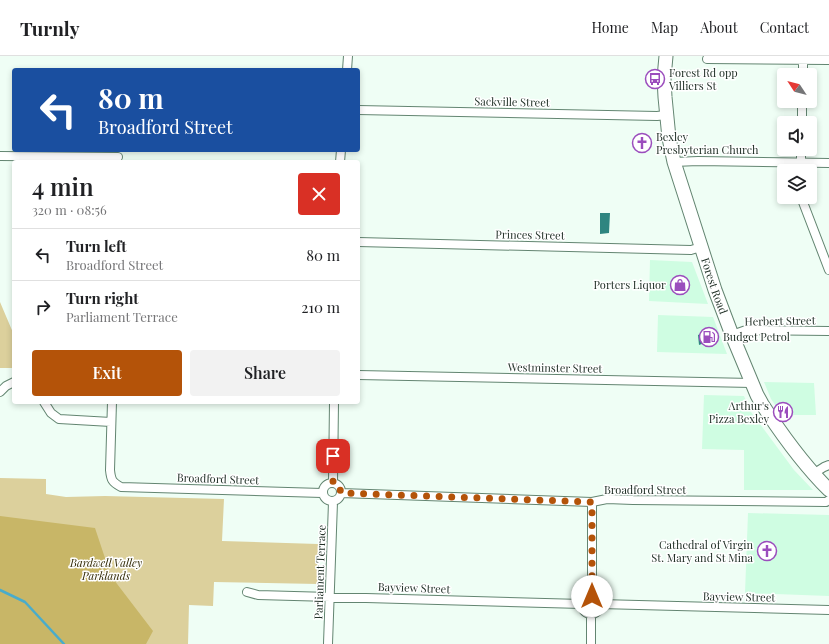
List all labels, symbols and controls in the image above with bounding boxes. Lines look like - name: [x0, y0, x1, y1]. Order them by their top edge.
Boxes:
- text: Turnly: [20, 15, 80, 41]
- text: Home: [591, 18, 629, 37]
- text: Map: [651, 18, 678, 37]
- text: About: [700, 18, 738, 37]
- text: Contact: [760, 18, 809, 37]
- place label: Forest Rd opp Villiers St: [668, 65, 738, 93]
- bus stop icon: Forest Rd opp Villiers St: [644, 68, 666, 90]
- north arrow: [777, 68, 817, 108]
- map controls: [777, 68, 817, 204]
- text: 80 m: [98, 79, 164, 116]
- icon: left: [32, 84, 84, 136]
- street label: Sackville Street: [474, 93, 550, 110]
- text: Broadford Street: [98, 115, 233, 139]
- button: sound: [777, 116, 817, 156]
- place label: Bexley Presbyterian Church: [656, 129, 759, 157]
- church icon: Bexley Presbyterian Church: [631, 132, 653, 154]
- button: layers: [777, 164, 817, 204]
- text: 4 min: [32, 170, 94, 202]
- button: close: [298, 173, 340, 215]
- text: 320 m · 08:56: [32, 201, 107, 218]
- street label: Princes Street: [495, 226, 565, 243]
- text: Turn left: [66, 236, 127, 256]
- icon: left: [32, 244, 54, 266]
- text: 80 m: [306, 245, 340, 265]
- text: Broadford Street: [66, 256, 163, 273]
- street label: Forest Road: [698, 256, 732, 317]
- shop icon: Porters Liquor: [669, 274, 691, 296]
- place label: Porters Liquor: [594, 277, 666, 292]
- text: Turn right: [66, 288, 139, 308]
- icon: right: [32, 296, 54, 318]
- text: 210 m: [301, 297, 340, 317]
- text: Parliament Terrace: [66, 308, 178, 325]
- street label: Herbert Street: [744, 312, 816, 329]
- fuel station icon: Budget Petrol: [698, 326, 720, 348]
- place label: Budget Petrol: [723, 329, 790, 344]
- button: Exit: [32, 350, 182, 396]
- button: Share: [190, 350, 340, 396]
- street label: Westminster Street: [507, 359, 602, 376]
- place label: Arthur's Pizza Bexley: [709, 398, 769, 426]
- restaurant icon: Arthur's Pizza Bexley: [772, 401, 794, 423]
- pin: [316, 439, 350, 473]
- icon: arrive: [322, 445, 344, 467]
- street label: Broadford Street: [177, 470, 259, 487]
- street label: Broadford Street: [604, 482, 686, 497]
- street label: Parliament Terrace: [310, 524, 329, 619]
- place label: Cathedral of Virgin St. Mary and St Mina: [651, 537, 754, 565]
- church icon: Cathedral of Virgin St. Mary and St Mina: [756, 540, 778, 562]
- park label: Bardwell Valley Parklands: [69, 555, 143, 583]
- position arrow: [571, 575, 613, 617]
- street label: Bayview Street: [378, 579, 451, 596]
- street label: Bayview Street: [703, 588, 775, 605]

